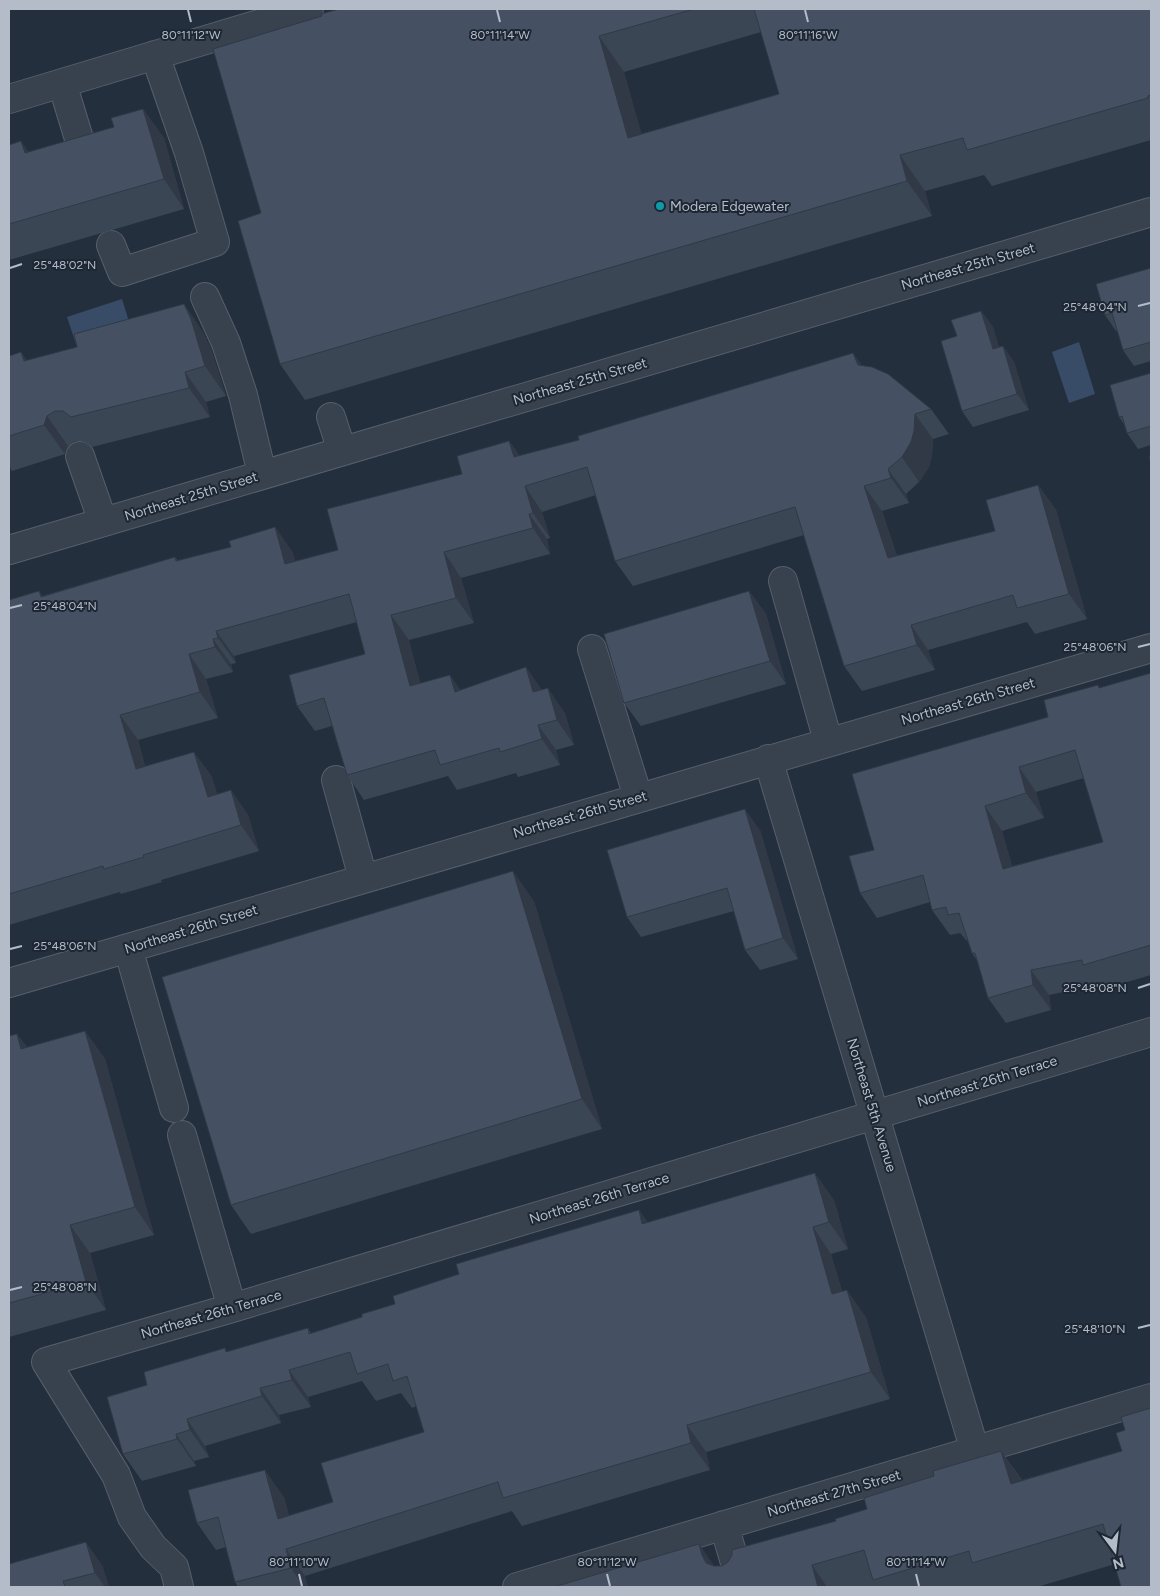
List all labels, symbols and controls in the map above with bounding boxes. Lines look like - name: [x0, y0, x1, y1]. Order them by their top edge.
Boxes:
- text: 80°11'12"W: [162, 28, 221, 42]
- text: 80°11'14"W: [470, 28, 530, 42]
- text: 80°11'16"W: [779, 28, 838, 42]
- place label: Modera Edgewater: [670, 198, 789, 215]
- marker: Modera Edgewater: [654, 200, 666, 212]
- street label: Northeast 25th Street: [899, 239, 1037, 294]
- text: 25°48'02"N: [34, 258, 96, 272]
- text: 25°48'04"N: [1063, 300, 1127, 314]
- street label: Northeast 25th Street: [511, 354, 649, 409]
- street label: Northeast 25th Street: [122, 468, 260, 525]
- text: 25°48'04"N: [33, 599, 97, 613]
- text: 25°48'06"N: [1064, 640, 1126, 654]
- street label: Northeast 26th Street: [899, 674, 1037, 729]
- street label: Northeast 26th Street: [511, 787, 649, 842]
- street label: Northeast 26th Street: [122, 901, 260, 958]
- text: 25°48'06"N: [34, 939, 96, 953]
- text: 25°48'08"N: [1063, 981, 1127, 995]
- street label: Northeast 5th Avenue: [843, 1036, 900, 1174]
- street label: Northeast 26th Terrace: [915, 1052, 1060, 1111]
- street label: Northeast 26th Terrace: [527, 1169, 672, 1228]
- text: 25°48'08"N: [33, 1280, 97, 1294]
- street label: Northeast 26th Terrace: [139, 1286, 284, 1343]
- text: 25°48'10"N: [1064, 1322, 1126, 1336]
- street label: Northeast 27th Street: [765, 1466, 903, 1521]
- north arrow: [1090, 1526, 1140, 1576]
- text: N: [1111, 1553, 1126, 1573]
- text: 80°11'10"W: [269, 1555, 329, 1569]
- text: 80°11'12"W: [578, 1555, 637, 1569]
- text: 80°11'14"W: [886, 1555, 946, 1569]

